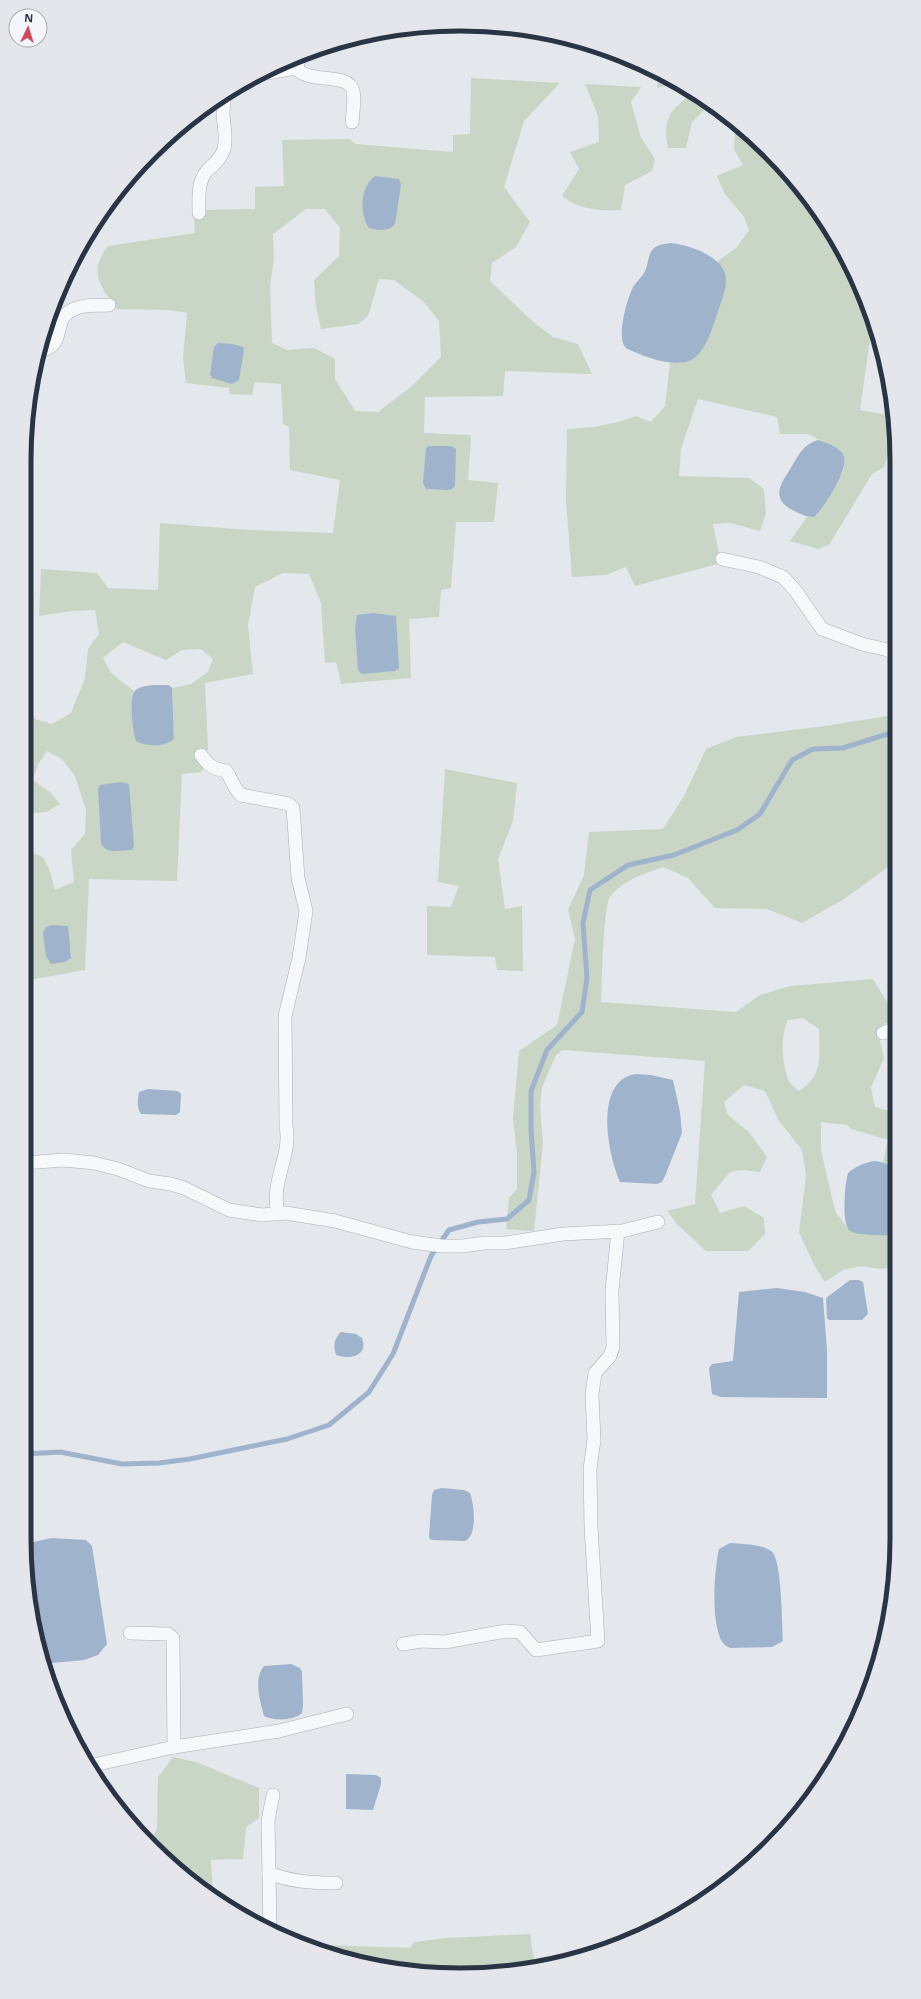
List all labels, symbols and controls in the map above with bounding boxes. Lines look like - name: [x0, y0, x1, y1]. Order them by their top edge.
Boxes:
- north arrow: [8, 8, 48, 48]
- text: N: [24, 10, 34, 25]

